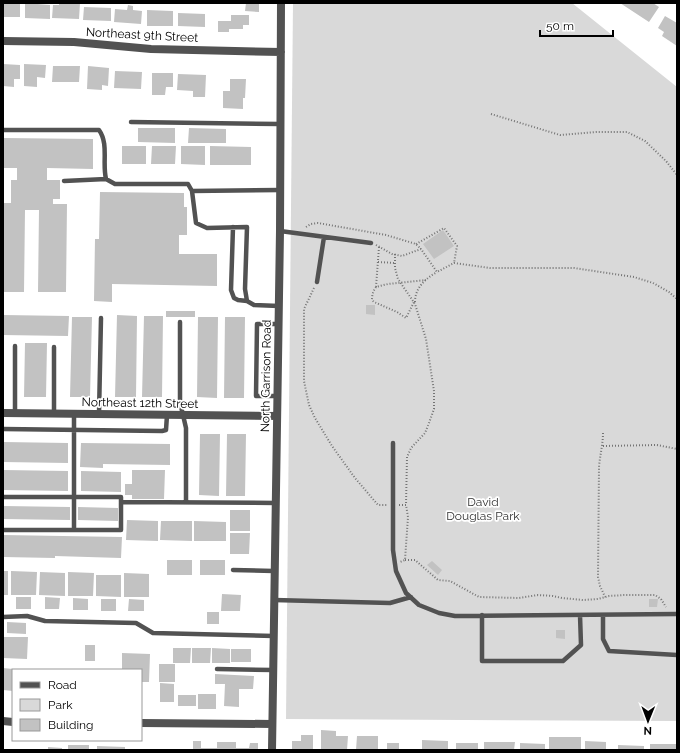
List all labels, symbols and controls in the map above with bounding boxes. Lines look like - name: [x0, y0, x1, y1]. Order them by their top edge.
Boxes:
- scale bar: [540, 12, 613, 38]
- text: 50 m: [546, 19, 574, 33]
- street label: Northeast 9th Street: [86, 25, 198, 45]
- street label: North Garrison Road: [258, 320, 274, 432]
- street label: Northeast 12th Street: [82, 395, 198, 411]
- park label: David Douglas Park: [446, 495, 520, 523]
- legend: [12, 669, 142, 741]
- text: Road: [48, 678, 77, 692]
- text: Park: [48, 698, 73, 712]
- north arrow: [628, 701, 668, 741]
- text: Building: [48, 718, 94, 732]
- text: N: [644, 724, 652, 737]

